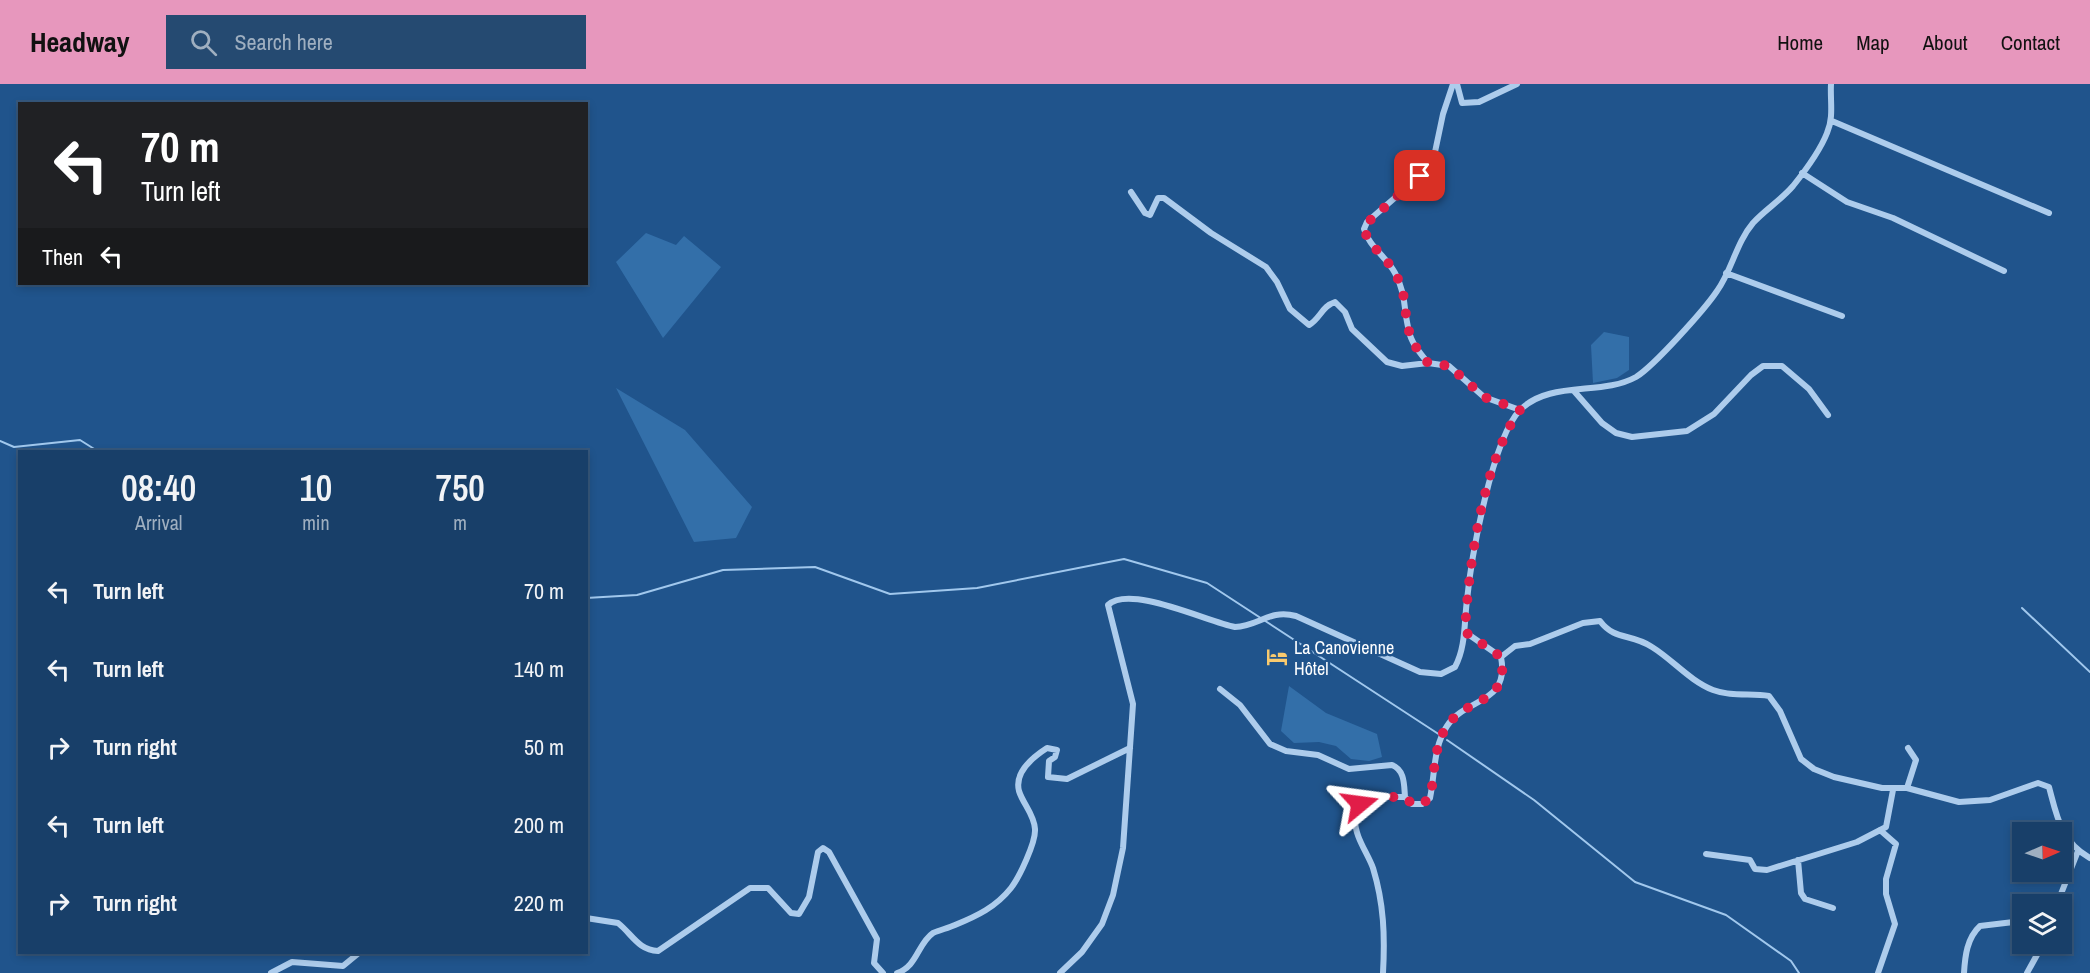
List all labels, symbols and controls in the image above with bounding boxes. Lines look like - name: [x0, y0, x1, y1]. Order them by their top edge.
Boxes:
- search box: [166, 15, 586, 69]
- text: Headway: [30, 23, 130, 61]
- icon: search: [187, 26, 220, 59]
- text: Search here: [235, 27, 333, 57]
- text: Home: [1777, 28, 1823, 57]
- text: Map: [1856, 28, 1890, 57]
- text: About: [1923, 28, 1968, 57]
- text: Contact: [2001, 28, 2060, 57]
- text: 70 m: [141, 119, 220, 175]
- icon: left: [42, 126, 120, 204]
- pin: [1394, 150, 1445, 201]
- icon: arrive: [1403, 159, 1436, 192]
- text: Turn left: [141, 173, 220, 209]
- icon: left: [95, 240, 128, 273]
- text: Then: [42, 242, 83, 272]
- text: 08:40: [121, 464, 196, 512]
- text: 10: [299, 464, 332, 512]
- text: 750: [436, 464, 485, 512]
- text: Arrival: [135, 509, 182, 536]
- text: min: [302, 509, 330, 536]
- text: m: [453, 509, 467, 536]
- icon: left: [42, 575, 75, 608]
- text: Turn left: [93, 576, 164, 606]
- text: 70 m: [524, 576, 564, 606]
- place label: La Canovienne Hôtel: [1294, 635, 1394, 681]
- hotel icon: La Canovienne Hôtel: [1265, 645, 1289, 669]
- icon: left: [42, 653, 75, 686]
- text: Turn left: [93, 654, 164, 684]
- text: 140 m: [514, 654, 564, 684]
- icon: right: [42, 731, 75, 764]
- text: Turn right: [93, 732, 177, 762]
- text: 50 m: [524, 732, 564, 762]
- position arrow: [1328, 772, 1392, 836]
- icon: left: [42, 809, 75, 842]
- text: Turn left: [93, 810, 164, 840]
- text: 200 m: [514, 810, 564, 840]
- north arrow: [2012, 822, 2072, 882]
- map controls: [2012, 822, 2072, 954]
- icon: right: [42, 887, 75, 920]
- text: Turn right: [93, 888, 177, 918]
- text: 220 m: [514, 888, 564, 918]
- button: layers: [2012, 894, 2072, 954]

